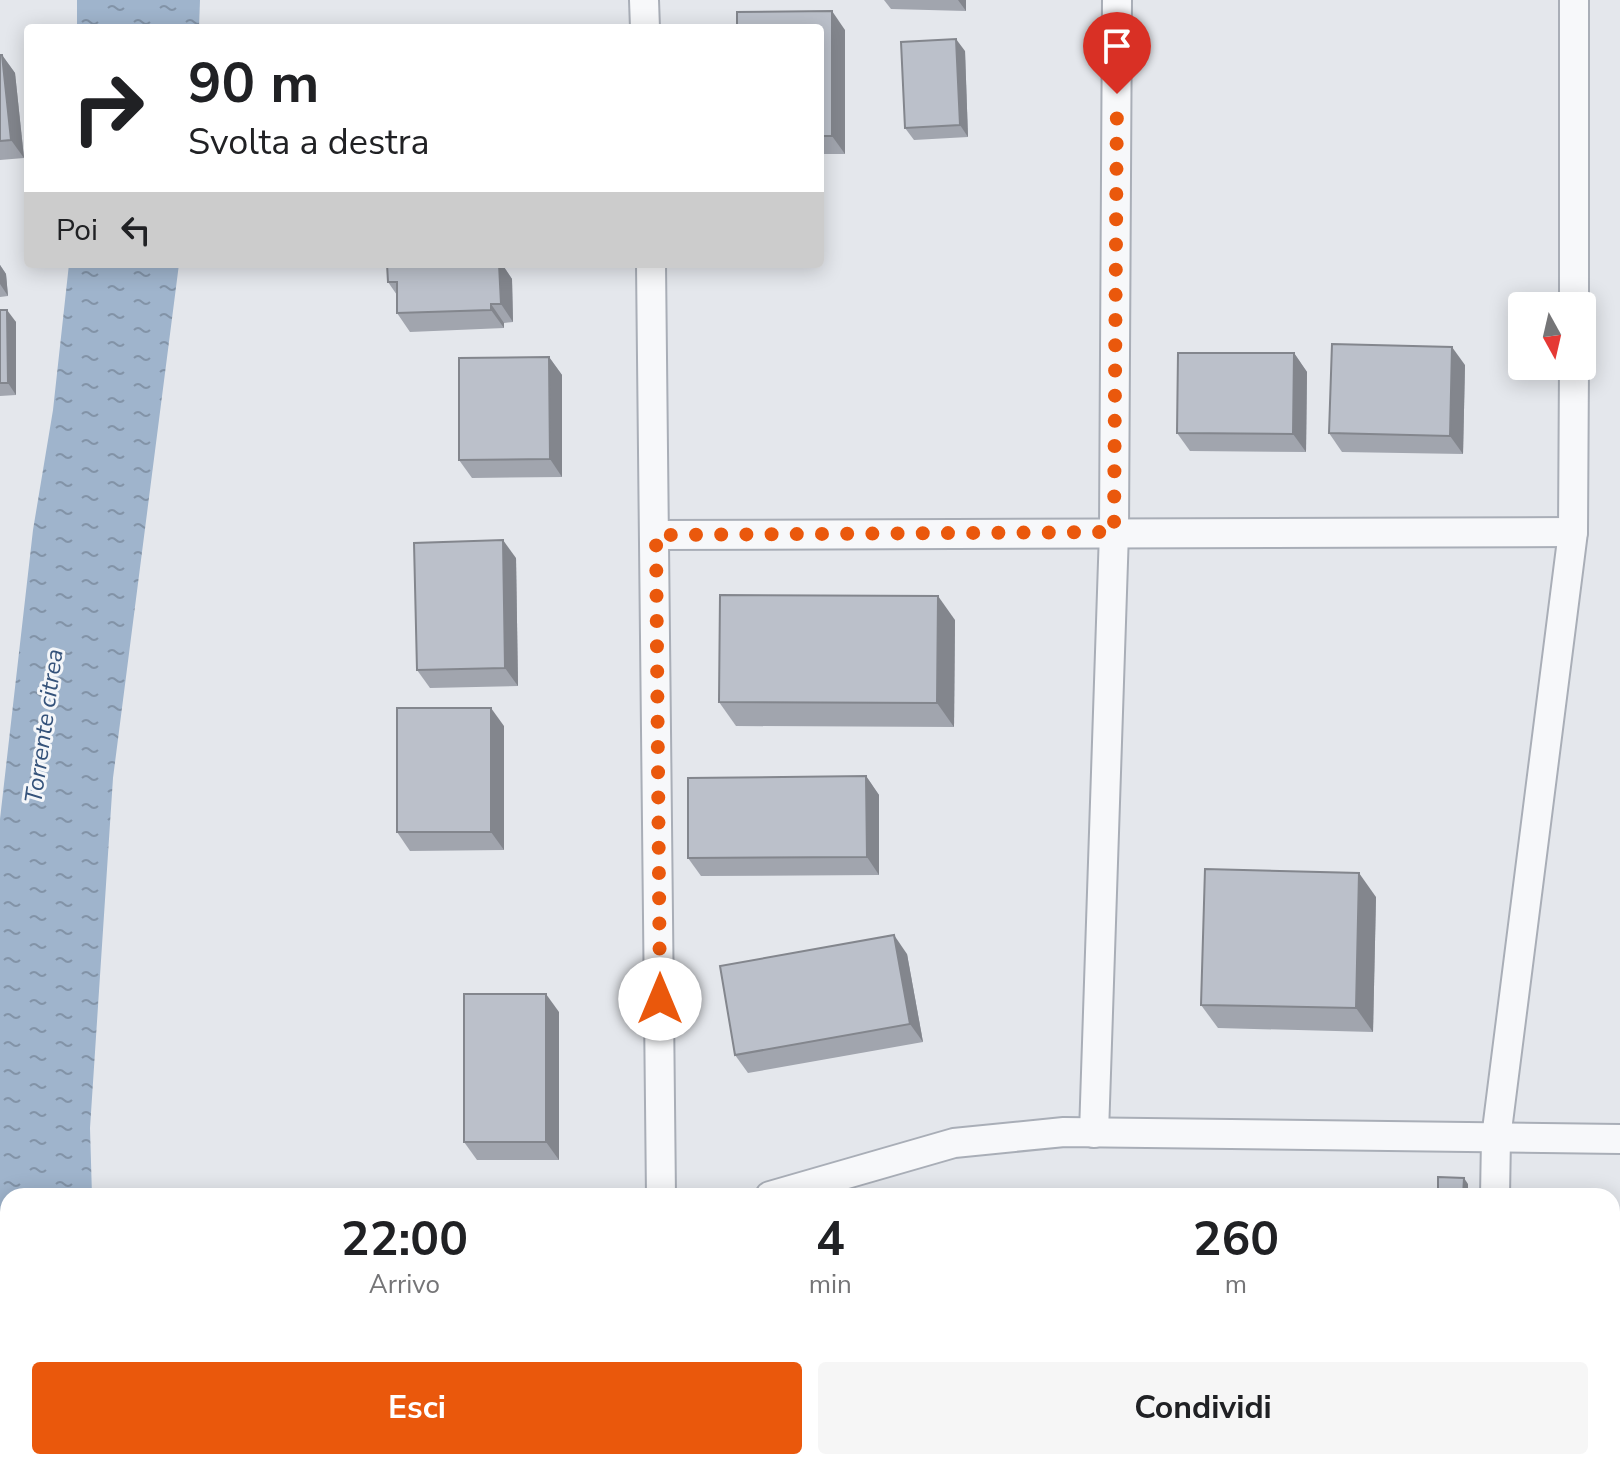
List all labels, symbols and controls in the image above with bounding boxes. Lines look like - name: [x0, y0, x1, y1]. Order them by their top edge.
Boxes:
- pin: [1083, 12, 1151, 94]
- icon: arrive: [1095, 24, 1139, 68]
- text: 90 m: [188, 45, 319, 122]
- icon: right: [56, 56, 160, 160]
- text: Svolta a destra: [188, 118, 429, 167]
- icon: left: [114, 208, 158, 252]
- text: Poi: [56, 210, 98, 251]
- north arrow: [1508, 292, 1596, 380]
- map controls: [1508, 292, 1596, 380]
- water label: Torrente citrea: [17, 647, 71, 805]
- position arrow: [618, 957, 702, 1041]
- text: 22:00: [341, 1206, 468, 1272]
- text: 4: [816, 1206, 845, 1272]
- text: 260: [1193, 1206, 1279, 1272]
- text: Arrivo: [369, 1267, 440, 1302]
- text: min: [809, 1267, 852, 1302]
- text: m: [1225, 1267, 1247, 1302]
- button: Esci: [32, 1362, 802, 1454]
- button: Condividi: [818, 1362, 1588, 1454]

